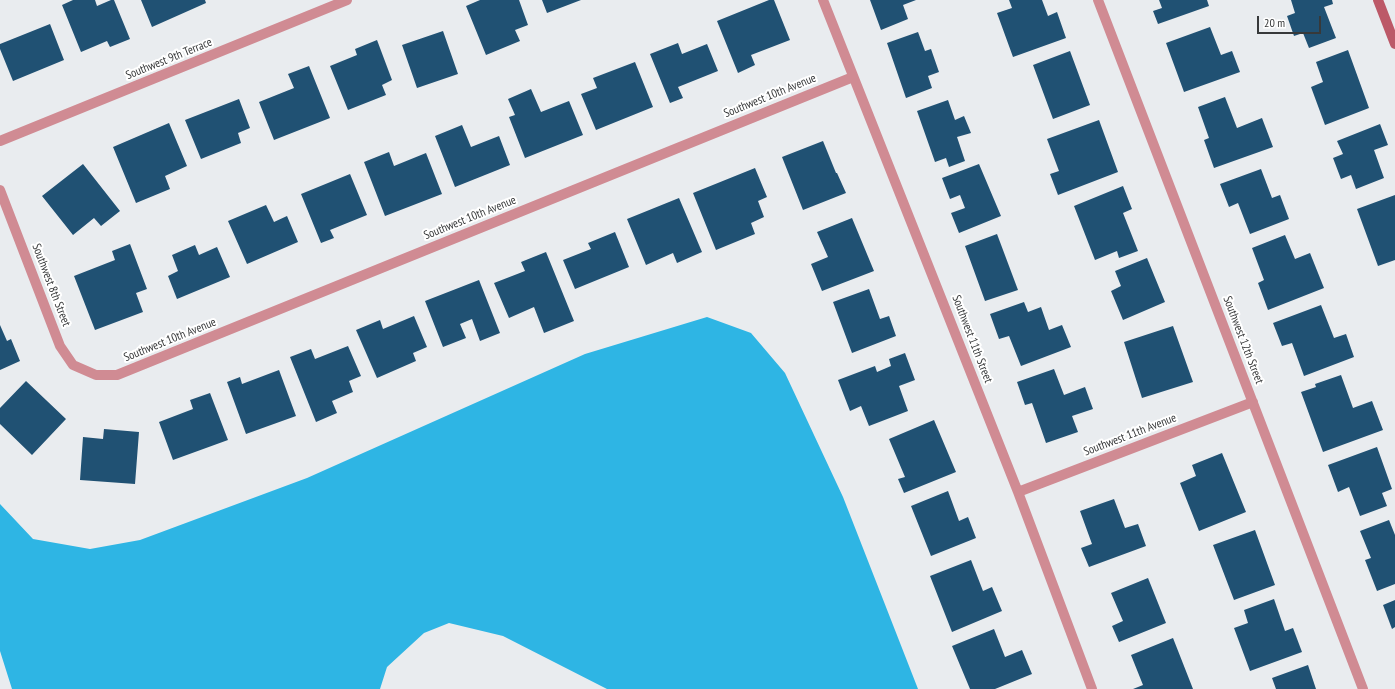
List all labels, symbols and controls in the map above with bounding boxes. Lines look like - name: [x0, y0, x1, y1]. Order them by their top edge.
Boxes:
- scale bar: [1259, 8, 1323, 34]
- text: 20 m: [1264, 15, 1285, 30]
- street label: Southwest 9th Terrace: [124, 35, 214, 83]
- street label: Southwest 10th Avenue: [722, 71, 818, 121]
- street label: Southwest 10th Avenue: [422, 193, 518, 243]
- street label: Southwest 8th Street: [29, 242, 73, 328]
- street label: Southwest 11th Street: [949, 293, 995, 385]
- street label: Southwest 12th Street: [1220, 294, 1266, 386]
- street label: Southwest 10th Avenue: [122, 315, 218, 365]
- street label: Southwest 11th Avenue: [1082, 411, 1178, 459]

